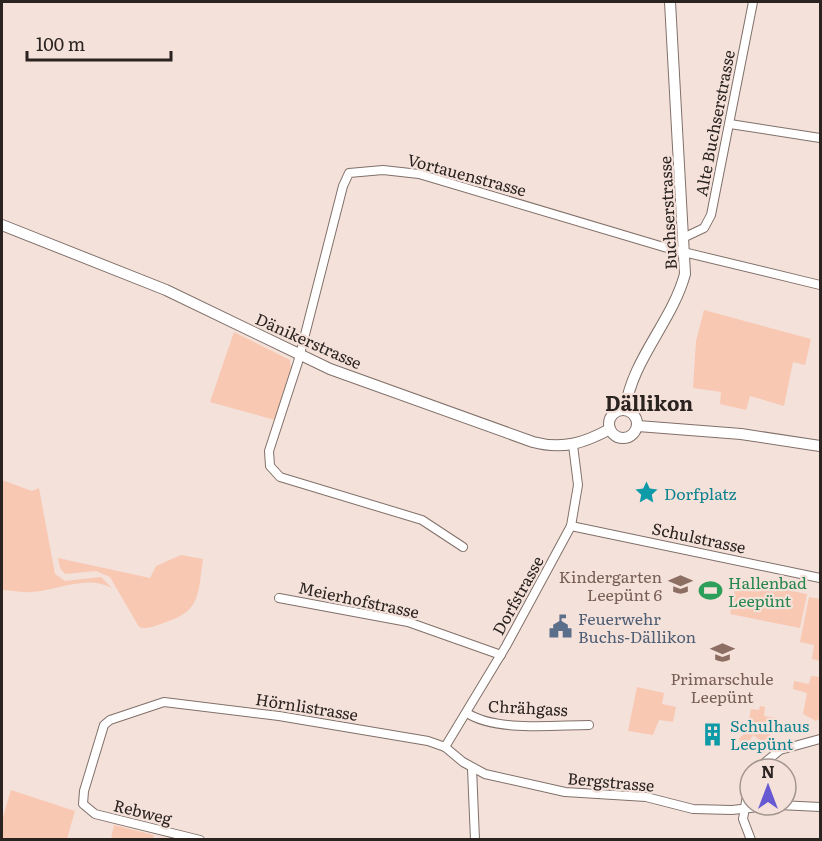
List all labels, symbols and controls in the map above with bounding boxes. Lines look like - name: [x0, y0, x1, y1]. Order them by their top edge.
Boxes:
- scale bar: [27, 24, 171, 62]
- text: 100 m: [36, 30, 85, 57]
- street label: Alte Buchserstrasse: [688, 48, 740, 198]
- street label: Vortauenstrasse: [405, 147, 529, 201]
- street label: Buchserstrasse: [652, 155, 682, 271]
- street label: Dänikerstrasse: [252, 306, 366, 374]
- district label: Dällikon: [605, 387, 693, 417]
- place icon: Dorfplatz: [633, 480, 659, 506]
- place label: Dorfplatz: [664, 481, 737, 505]
- street label: Schulstrasse: [650, 515, 748, 559]
- street label: Dorfstrasse: [485, 551, 549, 639]
- place label: Kindergarten Leepünt 6: [559, 564, 662, 606]
- place label: Hallenbad Leepünt: [728, 570, 807, 612]
- school or university icon: Kindergarten Leepünt 6: [667, 572, 693, 598]
- street label: Meierhofstrasse: [297, 575, 421, 623]
- sports icon: Hallenbad Leepünt: [697, 578, 723, 604]
- place label: Feuerwehr Buchs-Dällikon: [578, 606, 697, 648]
- public building icon: Feuerwehr Buchs-Dällikon: [547, 614, 573, 640]
- school or university icon: Primarschule Leepünt: [709, 640, 735, 666]
- place label: Primarschule Leepünt: [670, 666, 774, 708]
- street label: Hörnlistrasse: [254, 686, 360, 726]
- street label: Chrähgass: [487, 693, 569, 721]
- place label: Schulhaus Leepünt: [730, 713, 809, 755]
- building icon: Schulhaus Leepünt: [699, 721, 725, 747]
- north arrow: [738, 757, 798, 817]
- text: N: [761, 759, 775, 783]
- street label: Bergstrasse: [567, 765, 655, 797]
- street label: Rebweg: [111, 792, 175, 830]

